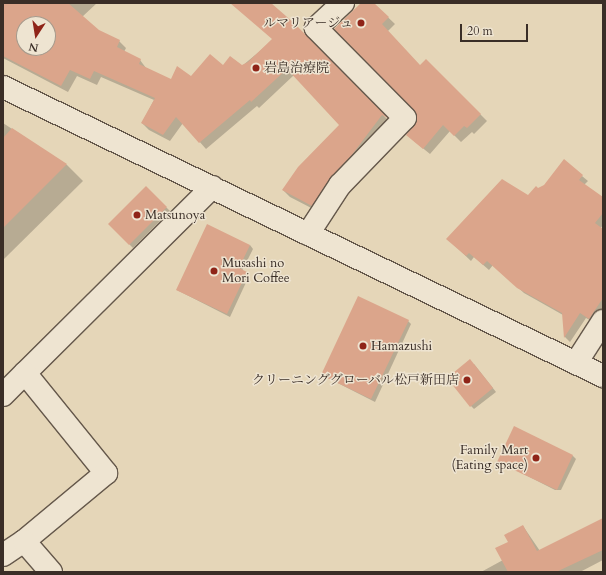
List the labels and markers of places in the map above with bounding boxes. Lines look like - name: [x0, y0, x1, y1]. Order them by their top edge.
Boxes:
- place label: ルマリアージュ: [262, 15, 353, 31]
- marker: ルマリアージュ: [356, 18, 366, 28]
- place label: 岩島治療院: [264, 60, 329, 76]
- marker: 岩島治療院: [251, 63, 261, 73]
- place label: Matsunoya: [145, 207, 205, 223]
- marker: Matsunoya: [132, 210, 142, 220]
- place label: Musashi no Mori Coffee: [222, 256, 290, 287]
- marker: Musashi no Mori Coffee: [209, 266, 219, 276]
- place label: Hamazushi: [371, 338, 432, 354]
- marker: Hamazushi: [358, 341, 368, 351]
- place label: クリーニンググローバル松戸新田店: [251, 372, 459, 388]
- marker: クリーニンググローバル松戸新田店: [462, 375, 472, 385]
- place label: Family Mart (Eating space): [451, 443, 528, 474]
- marker: Family Mart (Eating space): [531, 453, 541, 463]

